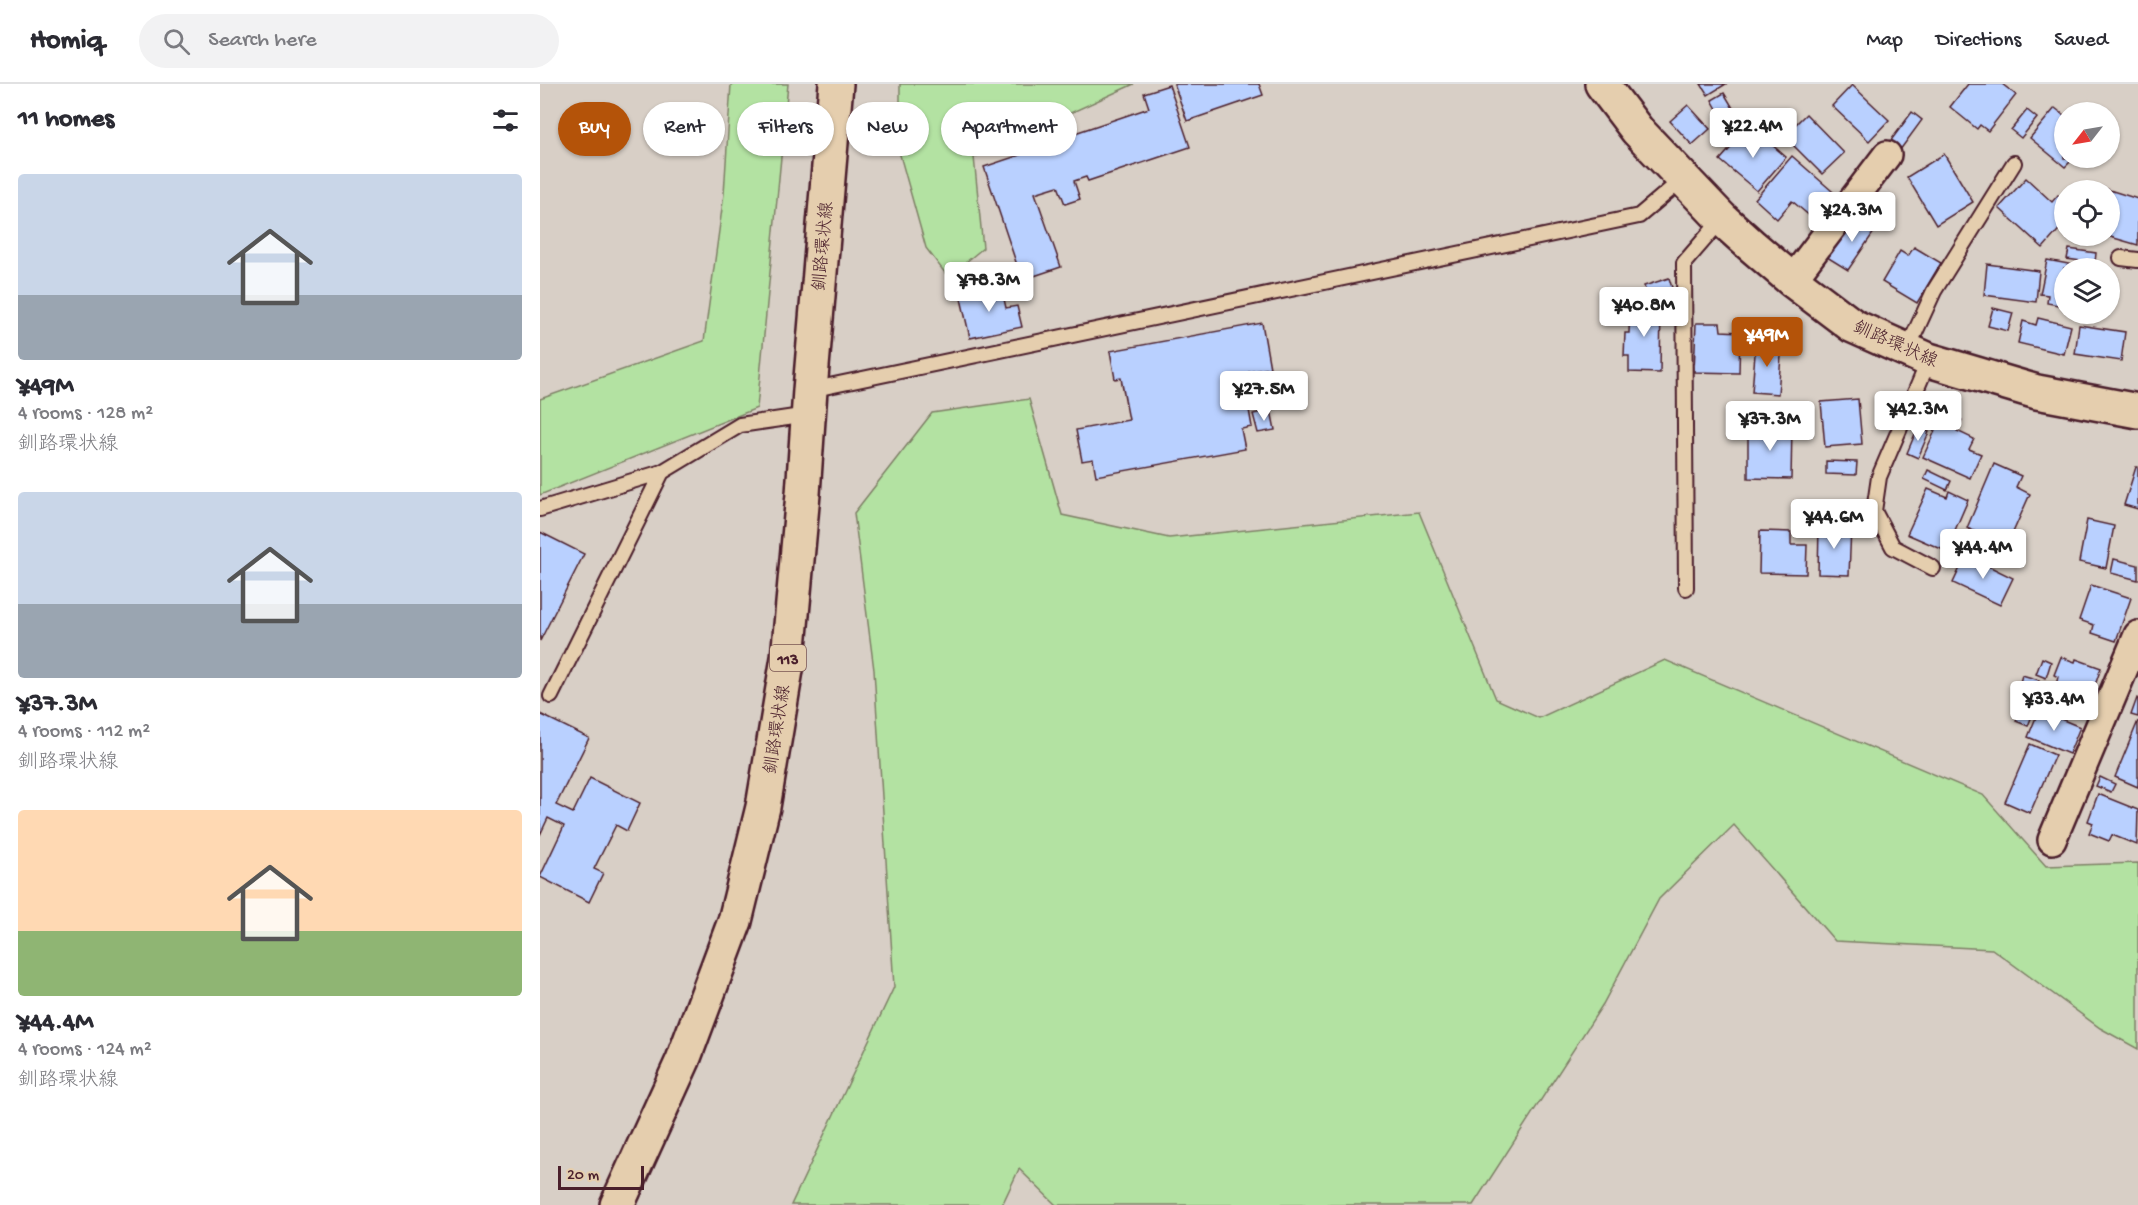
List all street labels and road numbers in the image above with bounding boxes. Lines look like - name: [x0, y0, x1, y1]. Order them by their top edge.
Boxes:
- street label: 釧路環状線: [809, 200, 839, 292]
- street label: 釧路環状線: [1850, 316, 1941, 373]
- road number: 113: [770, 645, 806, 671]
- street label: 釧路環状線: [760, 683, 796, 775]

